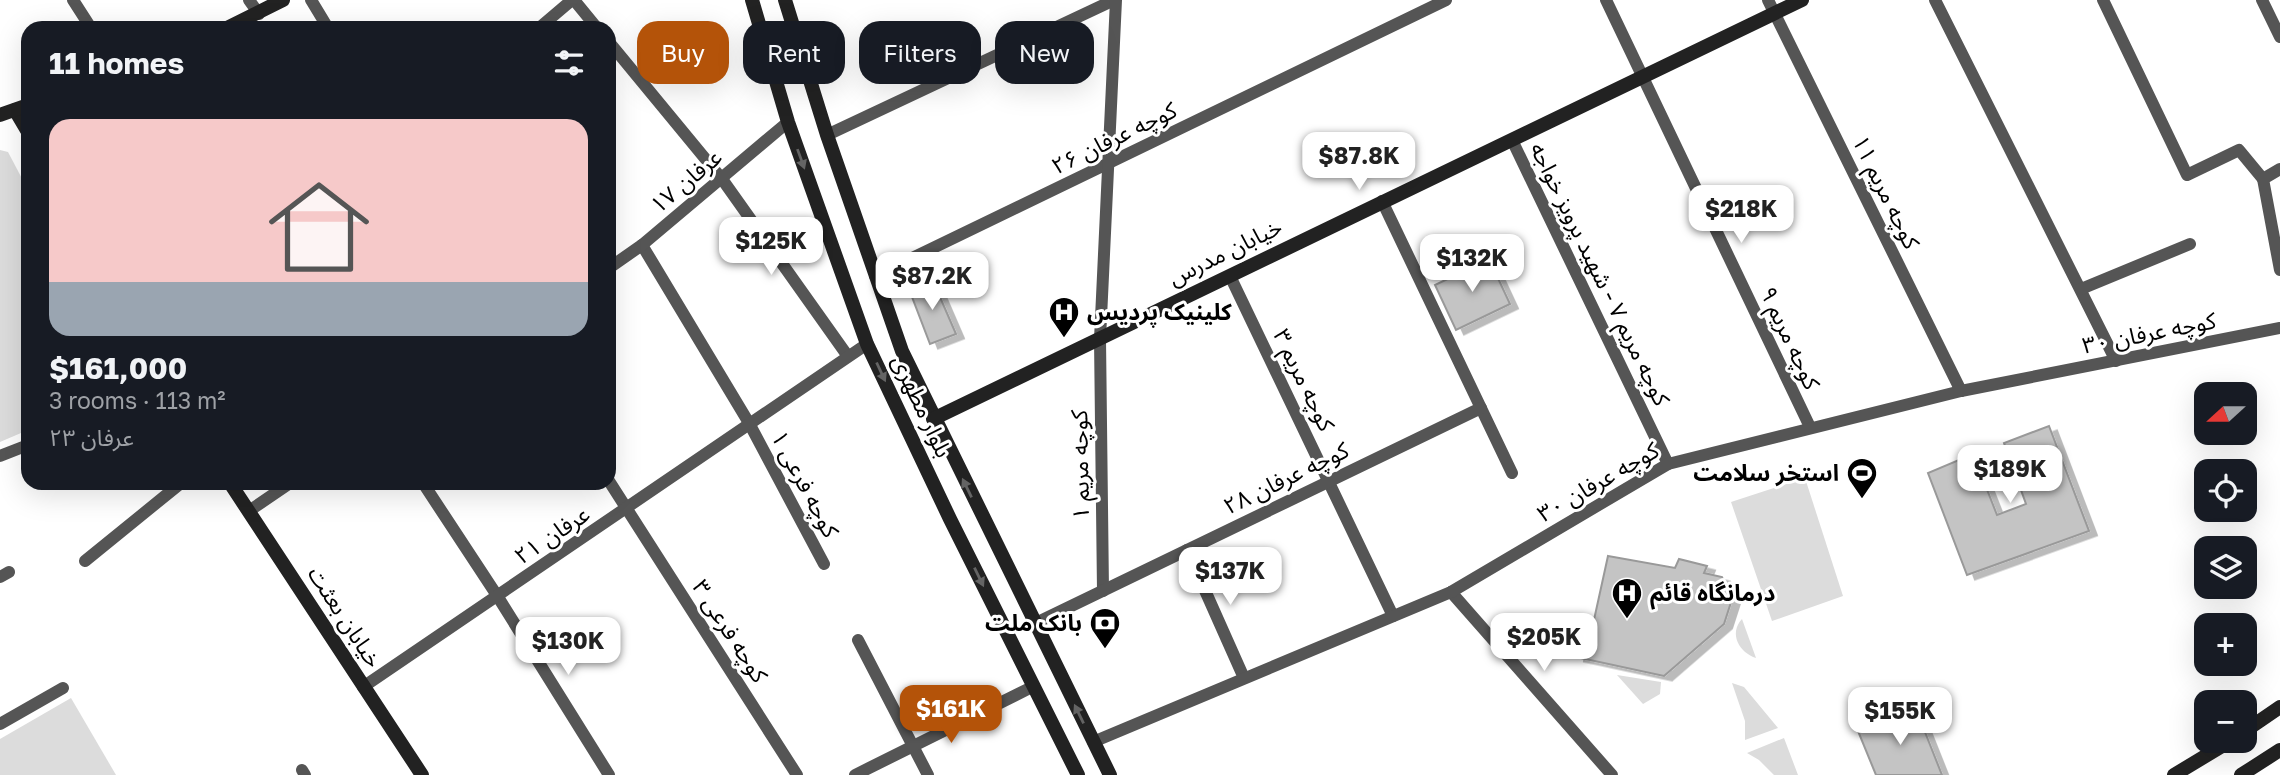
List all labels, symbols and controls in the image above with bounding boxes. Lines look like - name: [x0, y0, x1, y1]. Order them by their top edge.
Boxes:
- chip: Buy: [637, 21, 729, 84]
- chip: Rent: [743, 21, 845, 84]
- chip: Filters: [859, 21, 981, 84]
- chip: New: [995, 21, 1094, 84]
- icon: filters: [550, 44, 588, 82]
- text: 11 homes: [49, 45, 184, 81]
- street label: کوچه عرفان ۲۶: [1046, 95, 1182, 181]
- street label: کوچه مریم ۱۱: [1844, 130, 1927, 255]
- pin: $87.8K: [1302, 132, 1416, 192]
- street label: کوچه مریم ۷ - شهید پرویز خواجه: [1521, 137, 1677, 412]
- text: $87.8K: [1318, 141, 1400, 169]
- street label: عرفان ۱۷: [644, 142, 727, 219]
- one-way arrow: [796, 148, 807, 169]
- icon: home: [256, 164, 382, 290]
- pin: $218K: [1692, 186, 1790, 245]
- text: $218K: [1705, 194, 1777, 222]
- street label: خیابان مدرس: [1163, 212, 1286, 292]
- pin: $125K: [722, 218, 820, 277]
- text: $125K: [735, 226, 807, 254]
- pin: $132K: [1423, 234, 1521, 294]
- text: $132K: [1436, 243, 1508, 271]
- pin: $87.2K: [875, 252, 989, 312]
- text: $87.2K: [892, 261, 972, 289]
- street label: کوچه مریم ۹: [1751, 282, 1827, 396]
- hospital icon: کلینیک پردیس: [1047, 295, 1081, 339]
- place label: کلینیک پردیس: [1087, 297, 1232, 328]
- street label: کوچه عرفان ۳۰: [2080, 305, 2219, 361]
- street label: کوچه مریم ۳: [1265, 324, 1342, 437]
- text: $161,000: [49, 350, 187, 386]
- street label: بلوار مطهری: [886, 350, 959, 462]
- one-way arrow: [875, 362, 886, 382]
- north arrow: [2194, 382, 2258, 444]
- map controls: [2194, 382, 2257, 753]
- text: 3 rooms · 113 m²: [49, 386, 226, 414]
- street label: کوچه مریم ۱: [1064, 409, 1098, 520]
- text: عرفان ۲۳: [49, 423, 134, 451]
- street label: کوچه فرعی ۱: [764, 425, 846, 543]
- street label: کوچه عرفان ۲۸: [1218, 435, 1354, 521]
- street label: کوچه عرفان ۳۰: [1532, 435, 1665, 529]
- pin: $189K: [1961, 446, 2059, 505]
- text: $189K: [1973, 454, 2047, 482]
- sports icon: استخر سلامت: [1845, 456, 1879, 500]
- place label: استخر سلامت: [1693, 458, 1839, 487]
- button: locate: [2194, 459, 2257, 522]
- one-way arrow: [962, 478, 973, 498]
- street label: عرفان ۲۱: [508, 499, 595, 570]
- button: layers: [2194, 536, 2257, 599]
- pin: $137K: [1181, 548, 1279, 607]
- text: $137K: [1195, 556, 1265, 584]
- street label: خیابان بعثت: [303, 561, 389, 672]
- one-way arrow: [973, 567, 984, 587]
- street label: کوچه فرعی ۳: [685, 574, 775, 689]
- hospital icon: درمانگاه قائم: [1610, 576, 1644, 620]
- place label: درمانگاه قائم: [1650, 578, 1775, 610]
- bank icon: بانک ملت: [1088, 606, 1122, 650]
- place label: بانک ملت: [985, 608, 1082, 636]
- button: +: [2194, 613, 2257, 676]
- pin: $205K: [1495, 614, 1593, 673]
- pin: $130K: [519, 618, 617, 677]
- text: $205K: [1506, 622, 1582, 650]
- text: $130K: [532, 626, 604, 654]
- pin: $161K: [902, 686, 1000, 745]
- pin: $155K: [1851, 688, 1949, 747]
- button: −: [2194, 690, 2257, 753]
- text: $161K: [916, 694, 986, 722]
- text: $155K: [1864, 696, 1936, 724]
- one-way arrow: [1074, 704, 1085, 724]

